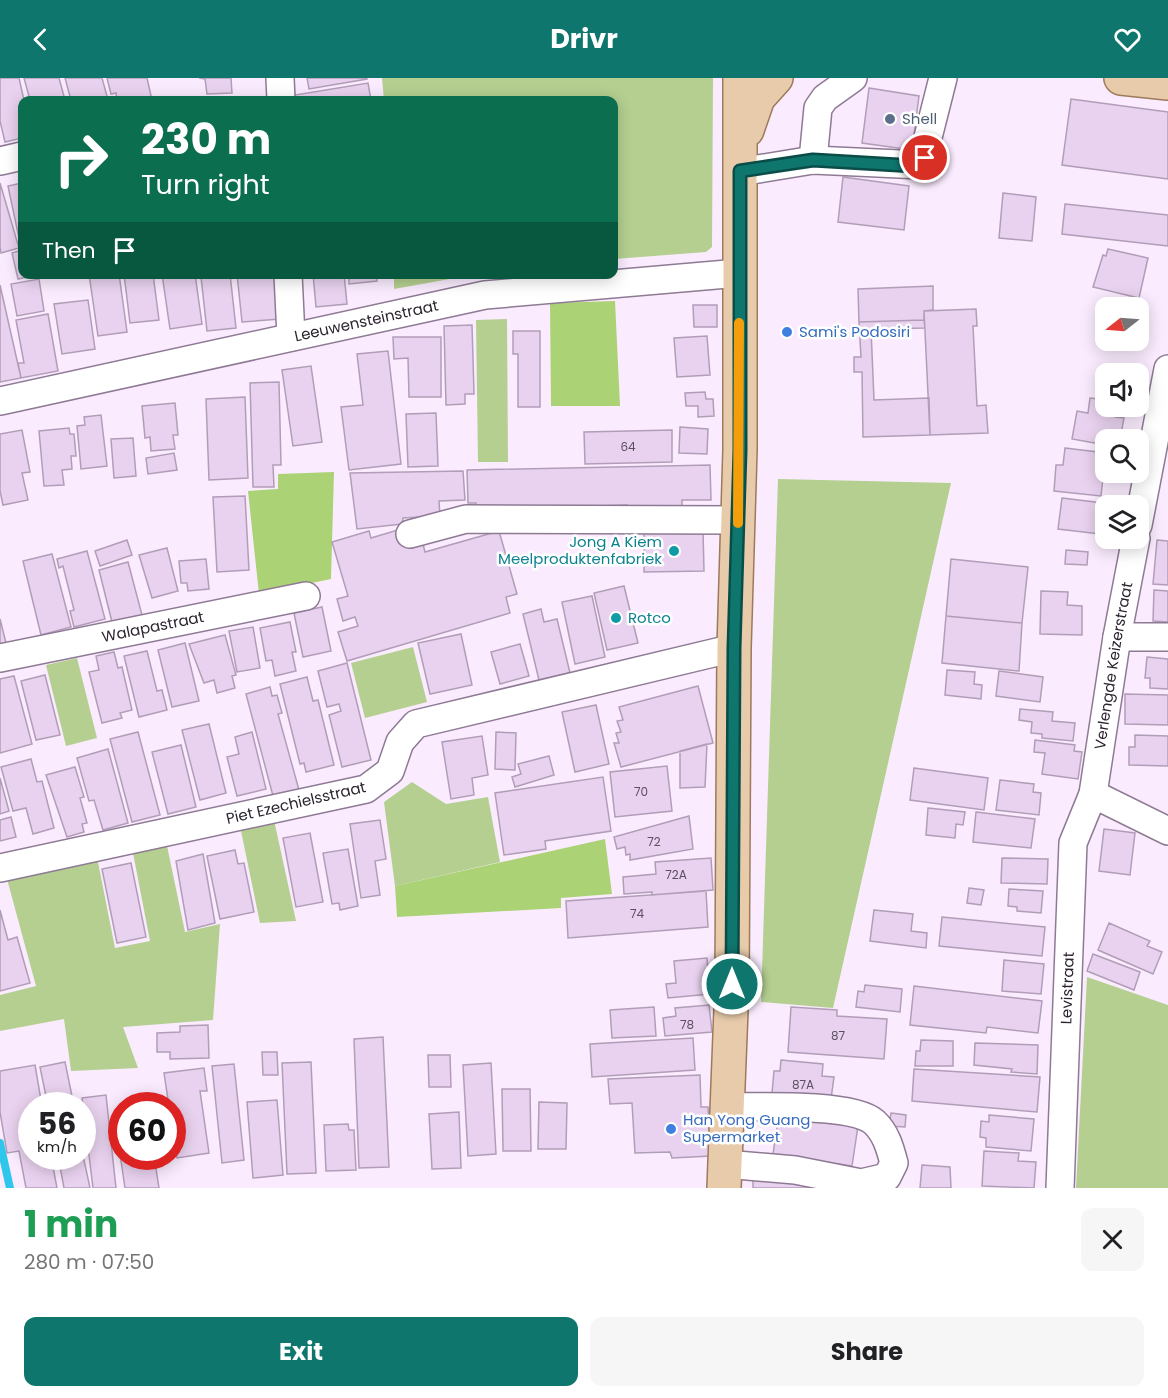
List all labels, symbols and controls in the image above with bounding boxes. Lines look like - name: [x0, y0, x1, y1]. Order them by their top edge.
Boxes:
- text: Drivr: [550, 20, 618, 57]
- icon: back: [24, 23, 57, 56]
- icon: heart: [1111, 23, 1144, 56]
- place label: Shell: [902, 108, 937, 129]
- text: 230 m: [141, 110, 271, 169]
- marker: Shell: [883, 112, 897, 126]
- icon: right: [42, 120, 120, 198]
- pin: [899, 132, 950, 183]
- icon: arrive: [908, 141, 941, 174]
- text: Turn right: [141, 166, 270, 203]
- icon: arrive: [108, 234, 141, 267]
- text: Then: [42, 235, 96, 266]
- street label: Leeuwensteinstraat: [292, 295, 440, 346]
- north arrow: [1095, 297, 1149, 351]
- map controls: [1095, 297, 1149, 549]
- place label: Sami's Podosiri: [799, 321, 910, 342]
- marker: Sami's Podosiri: [780, 325, 794, 339]
- button: sound: [1095, 363, 1149, 417]
- button: search: [1095, 429, 1149, 483]
- house number: 64: [620, 438, 636, 455]
- button: layers: [1095, 495, 1149, 549]
- place label: Jong A Kiem Meelproduktenfabriek: [498, 531, 662, 569]
- marker: Jong A Kiem Meelproduktenfabriek: [667, 544, 681, 558]
- street label: Verlengde Keizerstraat: [1089, 580, 1137, 751]
- street label: Walapastraat: [100, 606, 206, 647]
- place label: Rotco: [628, 607, 671, 628]
- marker: Rotco: [609, 611, 623, 625]
- street label: Piet Ezechielsstraat: [224, 776, 368, 829]
- house number: 70: [634, 783, 648, 800]
- house number: 72: [647, 833, 661, 850]
- house number: 72A: [665, 866, 687, 883]
- house number: 74: [630, 905, 644, 922]
- street label: Levistraat: [1055, 951, 1079, 1025]
- position arrow: [700, 952, 764, 1016]
- house number: 78: [680, 1016, 694, 1033]
- house number: 87: [831, 1027, 846, 1044]
- house number: 87A: [792, 1076, 814, 1093]
- speed limit sign: 60: [108, 1092, 186, 1170]
- text: 56: [38, 1102, 76, 1145]
- place label: Han Yong Guang Supermarket: [683, 1109, 810, 1147]
- marker: Han Yong Guang Supermarket: [664, 1122, 678, 1136]
- text: km/h: [37, 1136, 77, 1157]
- text: 1 min: [24, 1199, 118, 1250]
- button: close: [1081, 1208, 1144, 1271]
- text: 280 m · 07:50: [24, 1248, 154, 1276]
- button: Exit: [24, 1317, 578, 1386]
- button: Share: [590, 1317, 1144, 1386]

